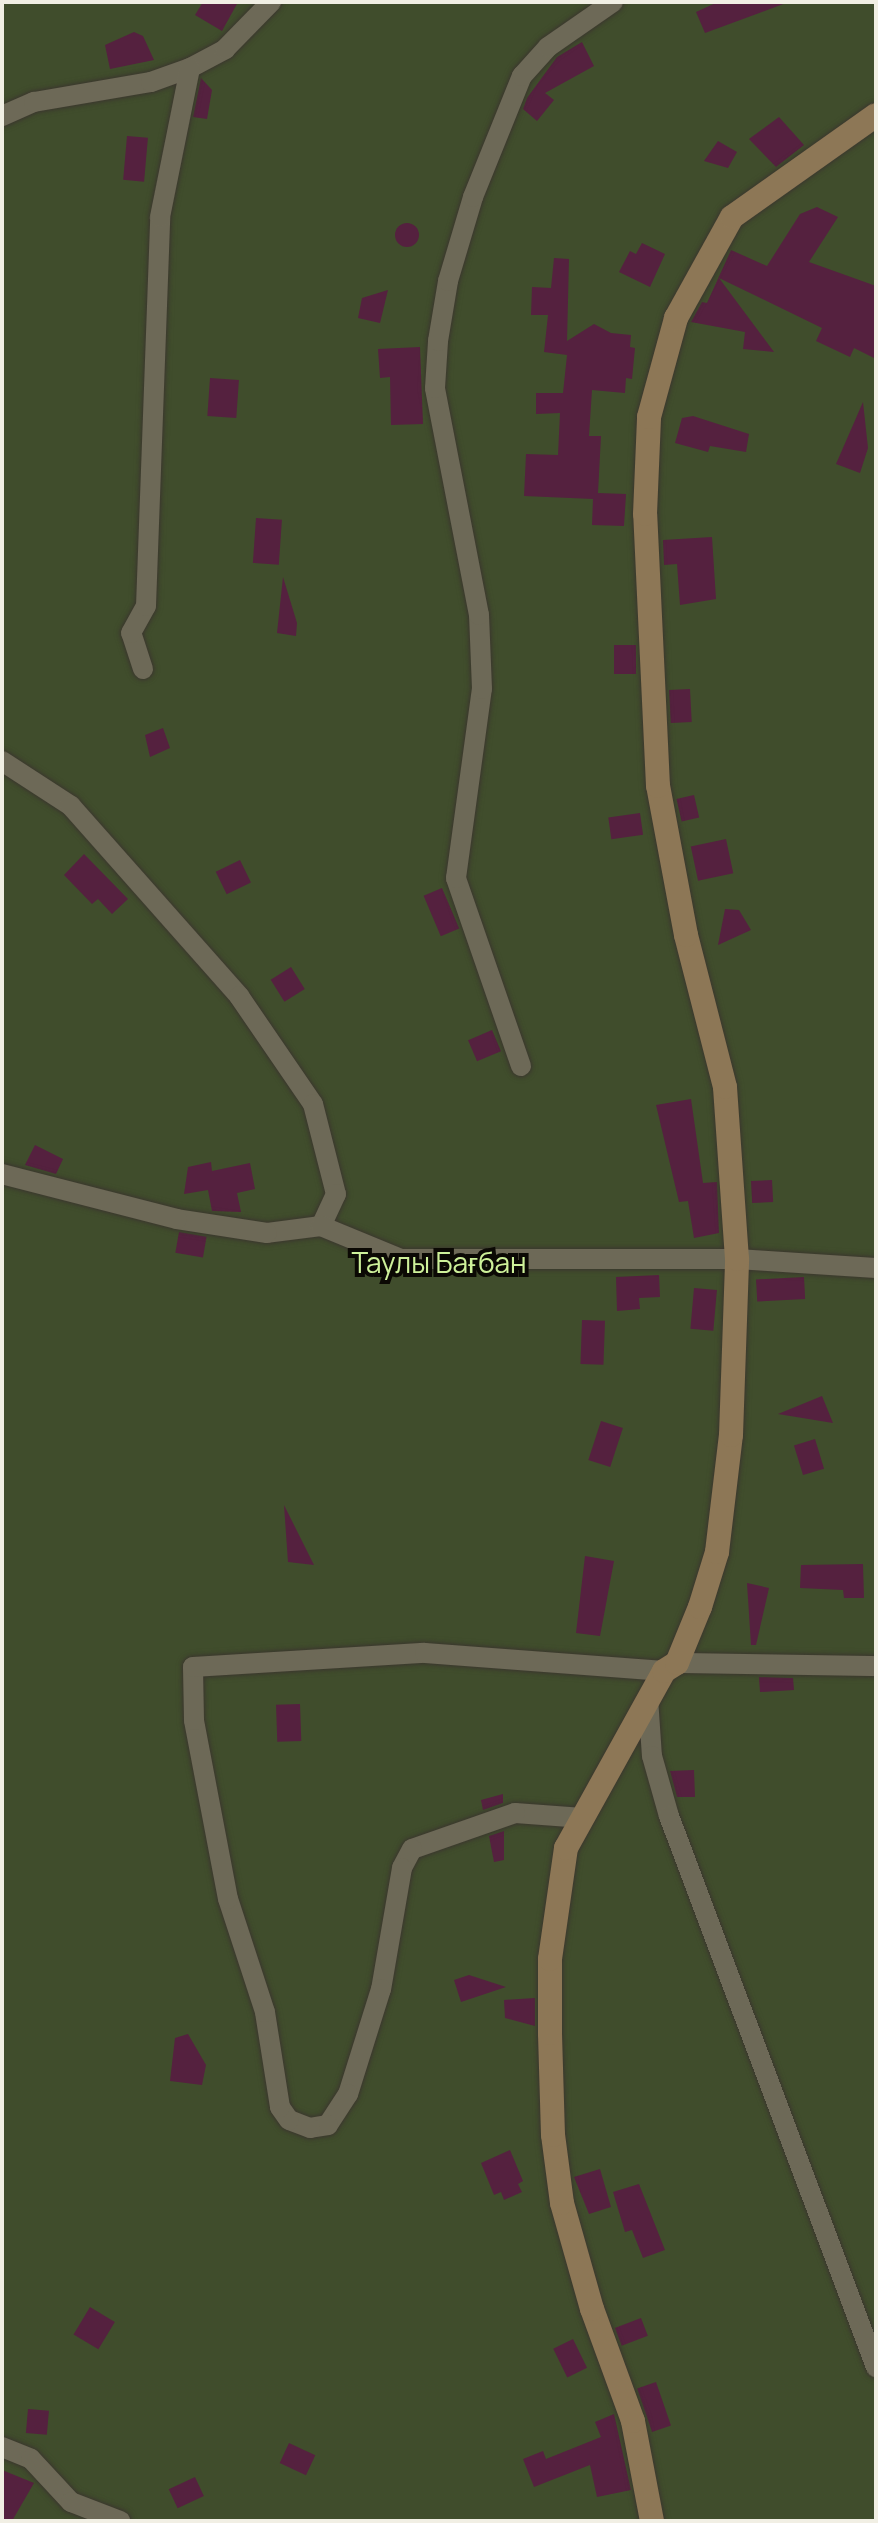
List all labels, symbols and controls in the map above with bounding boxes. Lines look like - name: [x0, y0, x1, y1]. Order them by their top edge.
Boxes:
- park label: Таулы Бағбан: [351, 1245, 527, 1279]

